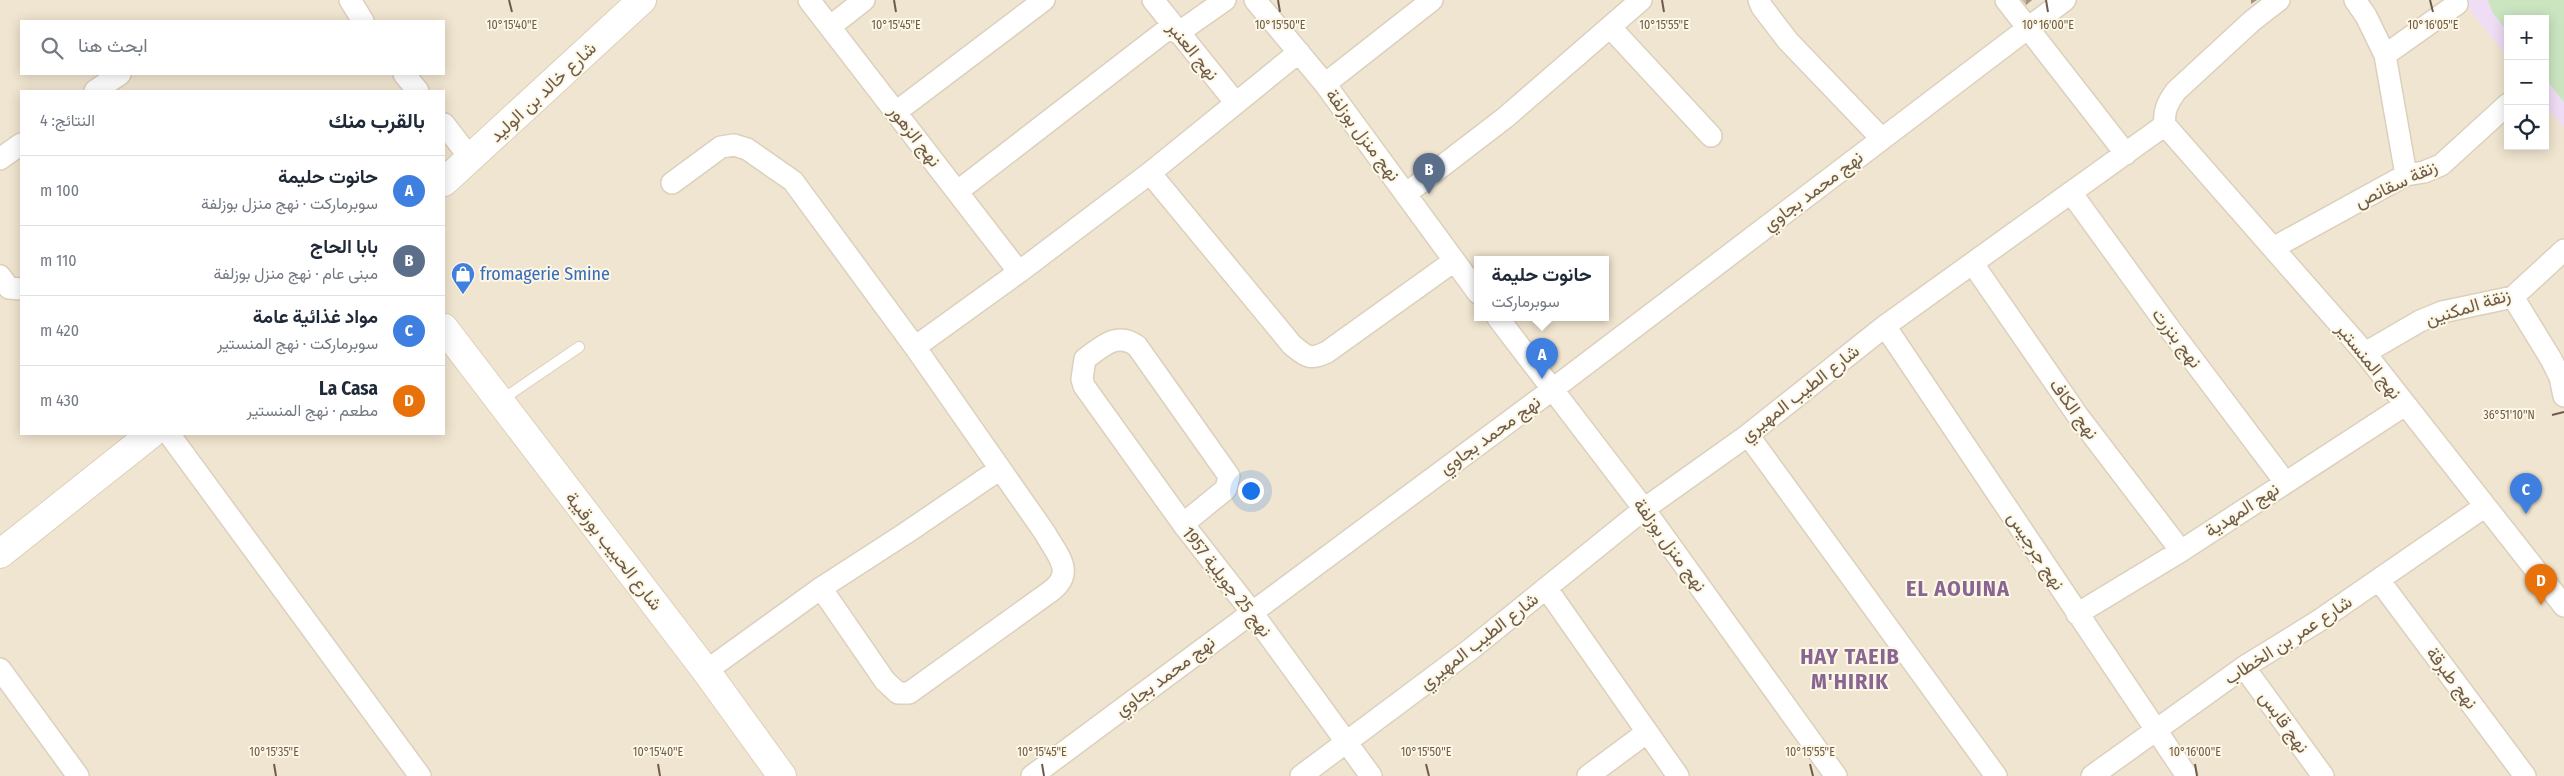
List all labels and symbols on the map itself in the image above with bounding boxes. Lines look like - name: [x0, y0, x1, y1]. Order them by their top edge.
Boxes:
- street label: نهج العنبر: [1161, 16, 1223, 86]
- text: 10°15'40"E: [487, 18, 538, 32]
- text: 10°15'45"E: [871, 18, 921, 32]
- text: 10°15'50"E: [1255, 18, 1306, 32]
- text: 10°15'55"E: [1639, 18, 1689, 32]
- text: 10°16'00"E: [2022, 18, 2074, 32]
- text: 10°16'05"E: [2408, 18, 2459, 32]
- street label: شارع خالد بن الوليد: [485, 37, 601, 148]
- street label: نهج منزل بوزلفة: [1320, 84, 1405, 186]
- street label: نهج الزهور: [883, 100, 946, 172]
- street label: نهج محمد بجاوي: [1759, 146, 1870, 239]
- pin: B: [1413, 153, 1445, 194]
- street label: زنقة سقانص: [2351, 155, 2441, 213]
- shop icon: fromagerie Smine: [450, 261, 476, 295]
- place label: fromagerie Smine: [480, 263, 610, 285]
- street label: زنقة المكنين: [2423, 284, 2513, 330]
- street label: نهج بنزرت: [2147, 304, 2207, 373]
- street label: نهج المنستير: [2330, 317, 2407, 404]
- pin: A: [1526, 338, 1558, 379]
- street label: شارع الطيب المهيري: [1736, 340, 1866, 449]
- street label: نهج الكاف: [2044, 374, 2103, 444]
- street label: نهج محمد بجاوي: [1435, 391, 1547, 482]
- text: 36°51'10"N: [2483, 408, 2535, 422]
- pin: C: [2510, 473, 2542, 514]
- your location: [1238, 478, 1264, 504]
- street label: نهج المهدية: [2201, 478, 2284, 543]
- street label: شارع الحبيب بورقيبة: [560, 487, 667, 615]
- street label: نهج منزل بوزلفة: [1628, 494, 1711, 597]
- street label: نهج جرجيس: [2002, 508, 2070, 595]
- street label: نهج 25 جويلية 1957: [1176, 523, 1277, 642]
- pin: D: [2525, 564, 2557, 605]
- district label: EL AOUINA: [1906, 575, 2010, 602]
- street label: شارع الطيب المهيري: [1415, 588, 1545, 697]
- street label: شارع عمر بن الخطاب: [2220, 590, 2357, 690]
- street label: نهج محمد بجاوي: [1111, 631, 1222, 724]
- district label: HAY TAEIB M'HIRIK: [1800, 643, 1900, 695]
- street label: نهج طبرقة: [2421, 643, 2482, 714]
- street label: نهج قابس: [2253, 687, 2314, 758]
- text: 10°15'35"E: [249, 745, 299, 759]
- text: 10°15'40"E: [633, 745, 684, 759]
- text: 10°15'45"E: [1017, 745, 1067, 759]
- text: 10°15'50"E: [1401, 745, 1452, 759]
- text: 10°15'55"E: [1785, 745, 1835, 759]
- text: 10°16'00"E: [2169, 745, 2221, 759]

